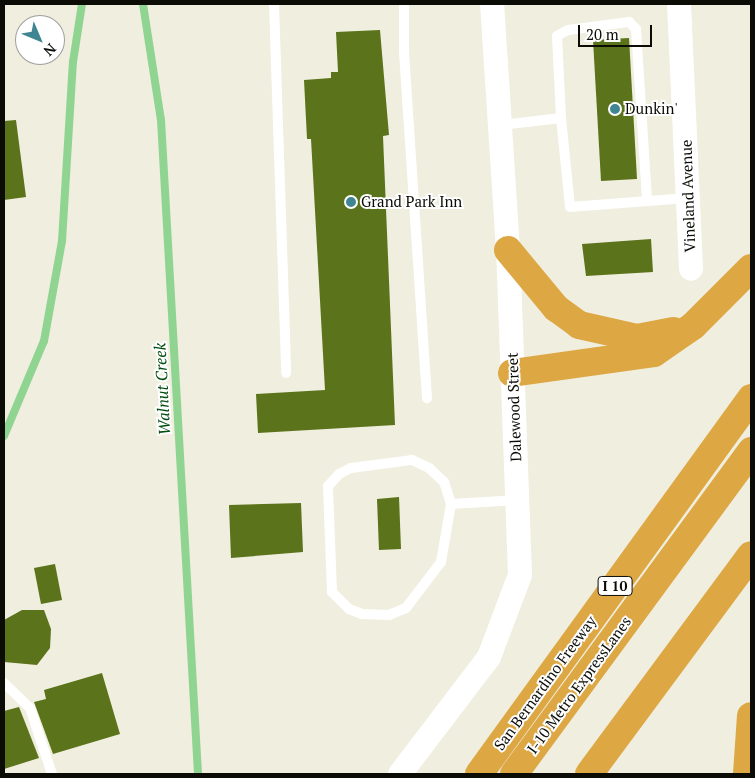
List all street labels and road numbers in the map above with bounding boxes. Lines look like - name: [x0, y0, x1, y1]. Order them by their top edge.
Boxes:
- street label: Vineland Avenue: [677, 139, 699, 253]
- street label: Dalewood Street: [503, 352, 525, 462]
- road number: I 10: [598, 574, 632, 598]
- street label: San Bernardino Freeway: [490, 612, 600, 754]
- street label: I-10 Metro ExpressLanes: [523, 613, 635, 757]

